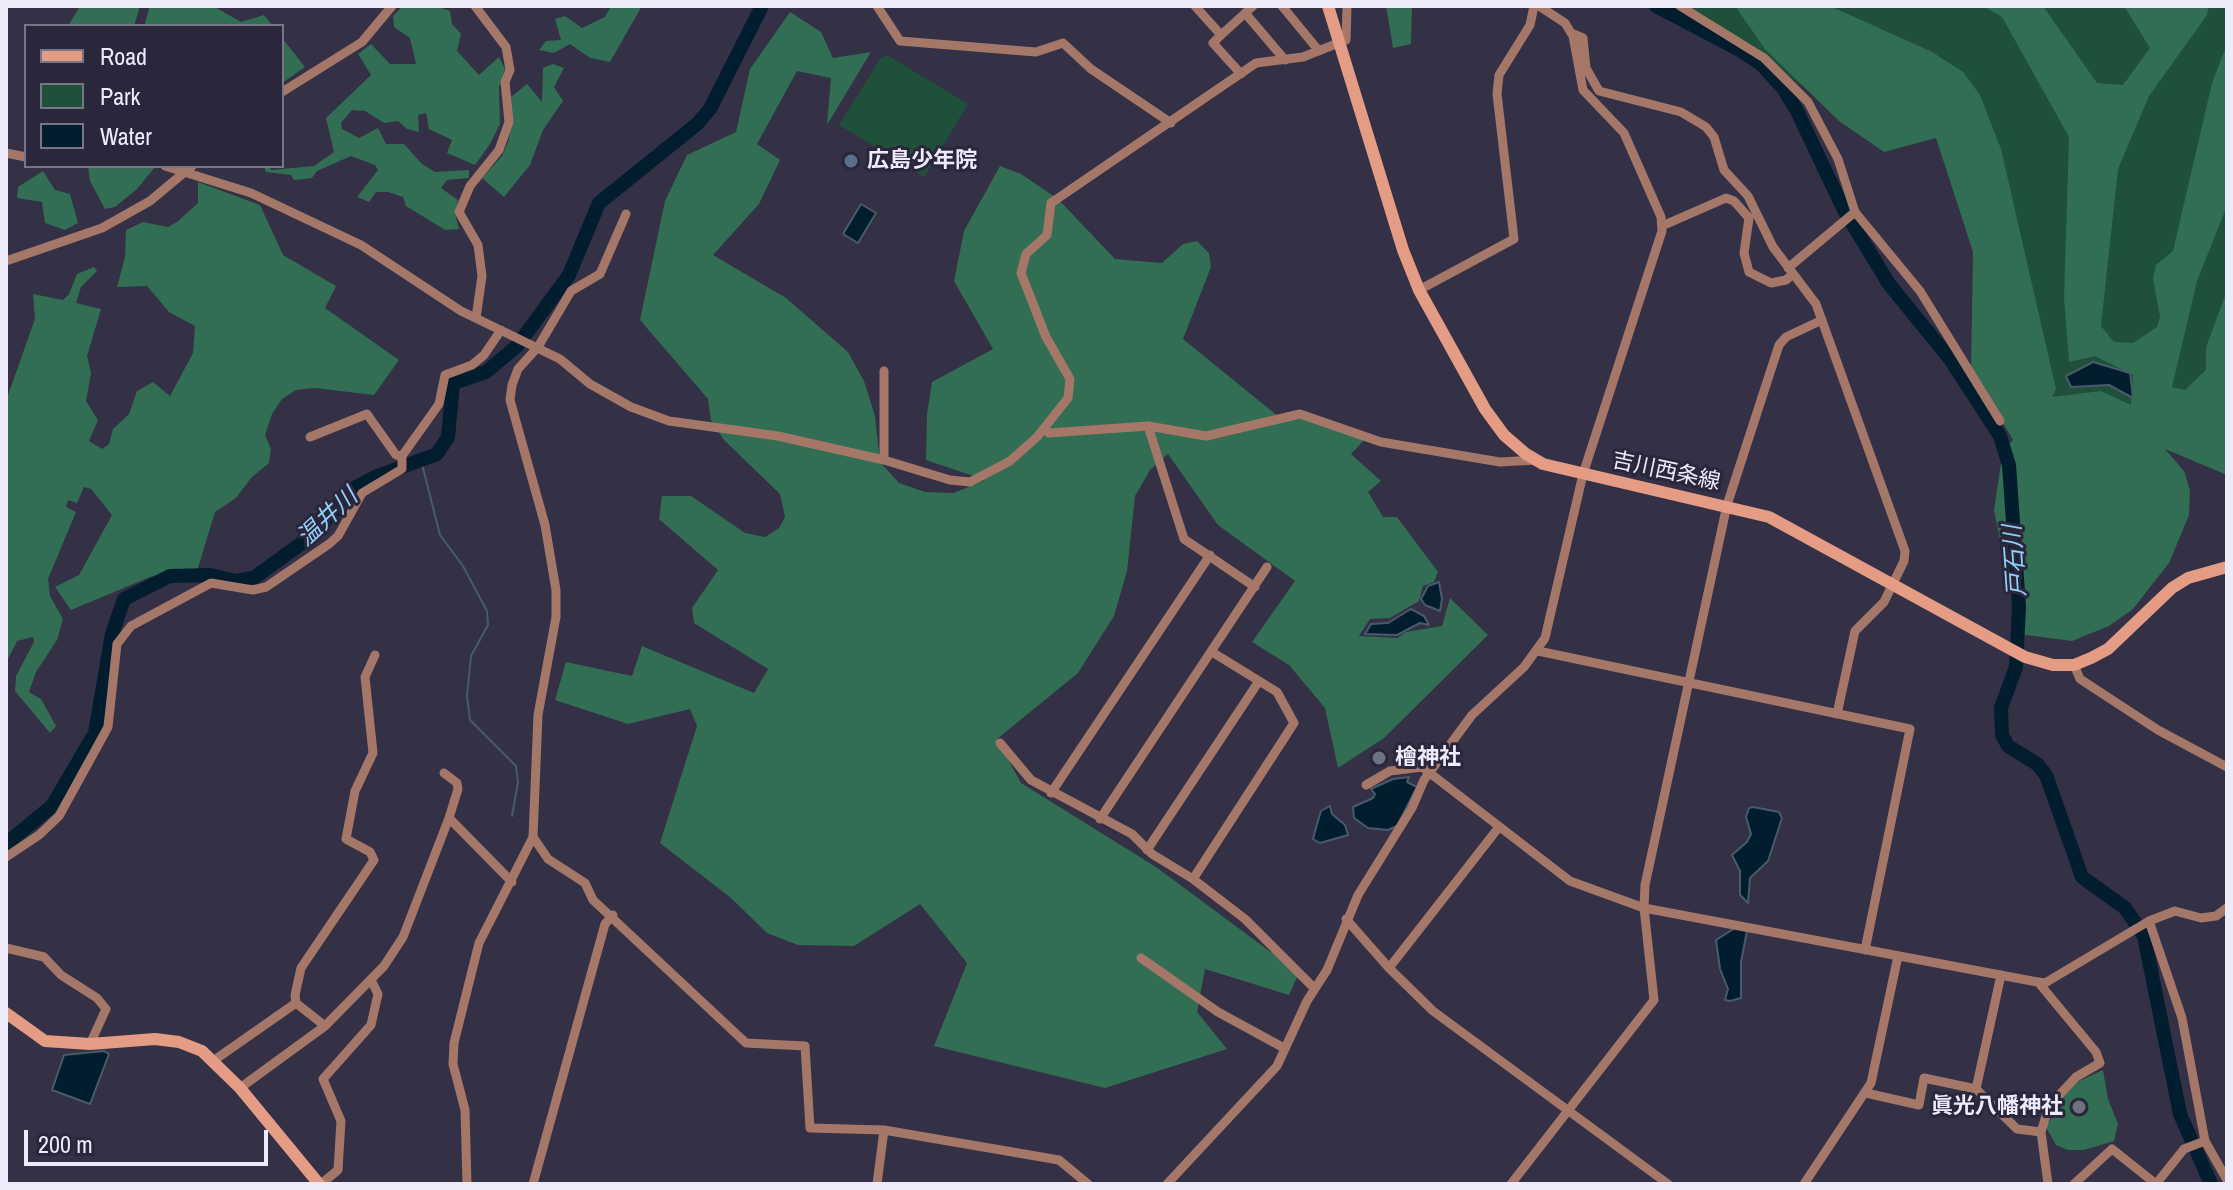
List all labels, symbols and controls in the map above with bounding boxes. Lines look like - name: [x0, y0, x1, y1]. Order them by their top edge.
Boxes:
- legend: [24, 24, 284, 168]
- text: Road: [100, 40, 147, 72]
- text: Park: [100, 80, 140, 112]
- text: Water: [100, 120, 152, 152]
- place label: 広島少年院: [867, 148, 977, 174]
- marker: 広島少年院: [842, 152, 860, 170]
- street label: 吉川西条線: [1609, 448, 1723, 496]
- water label: 温井川: [292, 483, 364, 553]
- water label: 戸石川: [1999, 524, 2033, 598]
- place label: 檜神社: [1395, 745, 1461, 771]
- marker: 檜神社: [1370, 749, 1388, 767]
- place label: 眞光八幡神社: [1931, 1094, 2063, 1120]
- marker: 眞光八幡神社: [2070, 1098, 2088, 1116]
- scale bar: [28, 1114, 272, 1164]
- text: 200 m: [38, 1128, 93, 1160]

